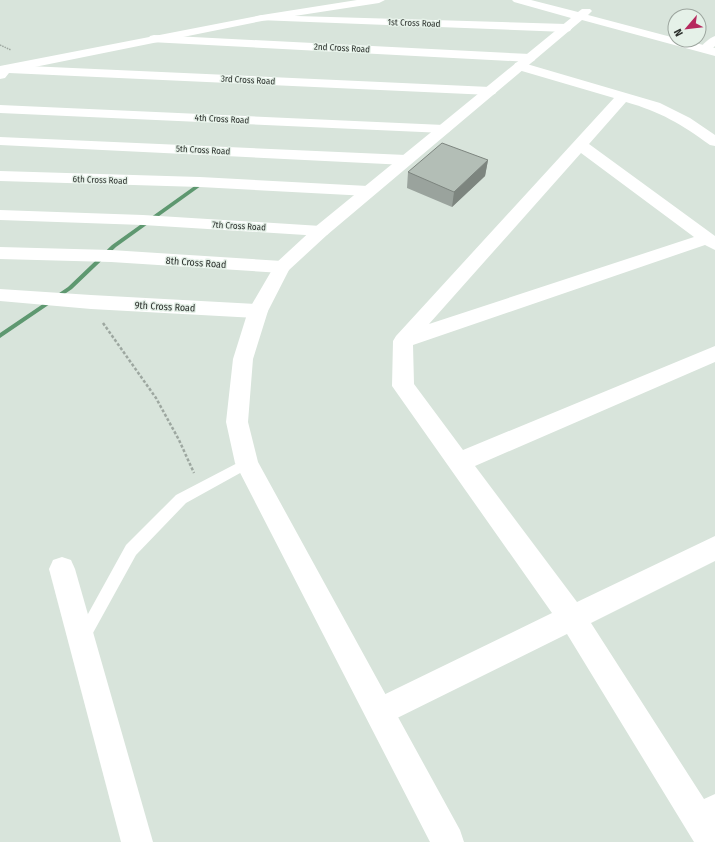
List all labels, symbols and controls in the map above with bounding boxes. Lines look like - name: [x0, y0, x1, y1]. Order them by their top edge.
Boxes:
- north arrow: [667, 8, 707, 48]
- street label: 1st Cross Road: [387, 17, 441, 29]
- text: N: [671, 26, 686, 38]
- street label: 2nd Cross Road: [314, 42, 370, 54]
- street label: 3rd Cross Road: [221, 74, 276, 86]
- street label: 4th Cross Road: [194, 113, 250, 125]
- street label: 5th Cross Road: [176, 144, 231, 156]
- street label: 6th Cross Road: [72, 174, 128, 186]
- street label: 7th Cross Road: [212, 220, 266, 232]
- street label: 8th Cross Road: [165, 255, 227, 271]
- street label: 9th Cross Road: [134, 299, 196, 315]

